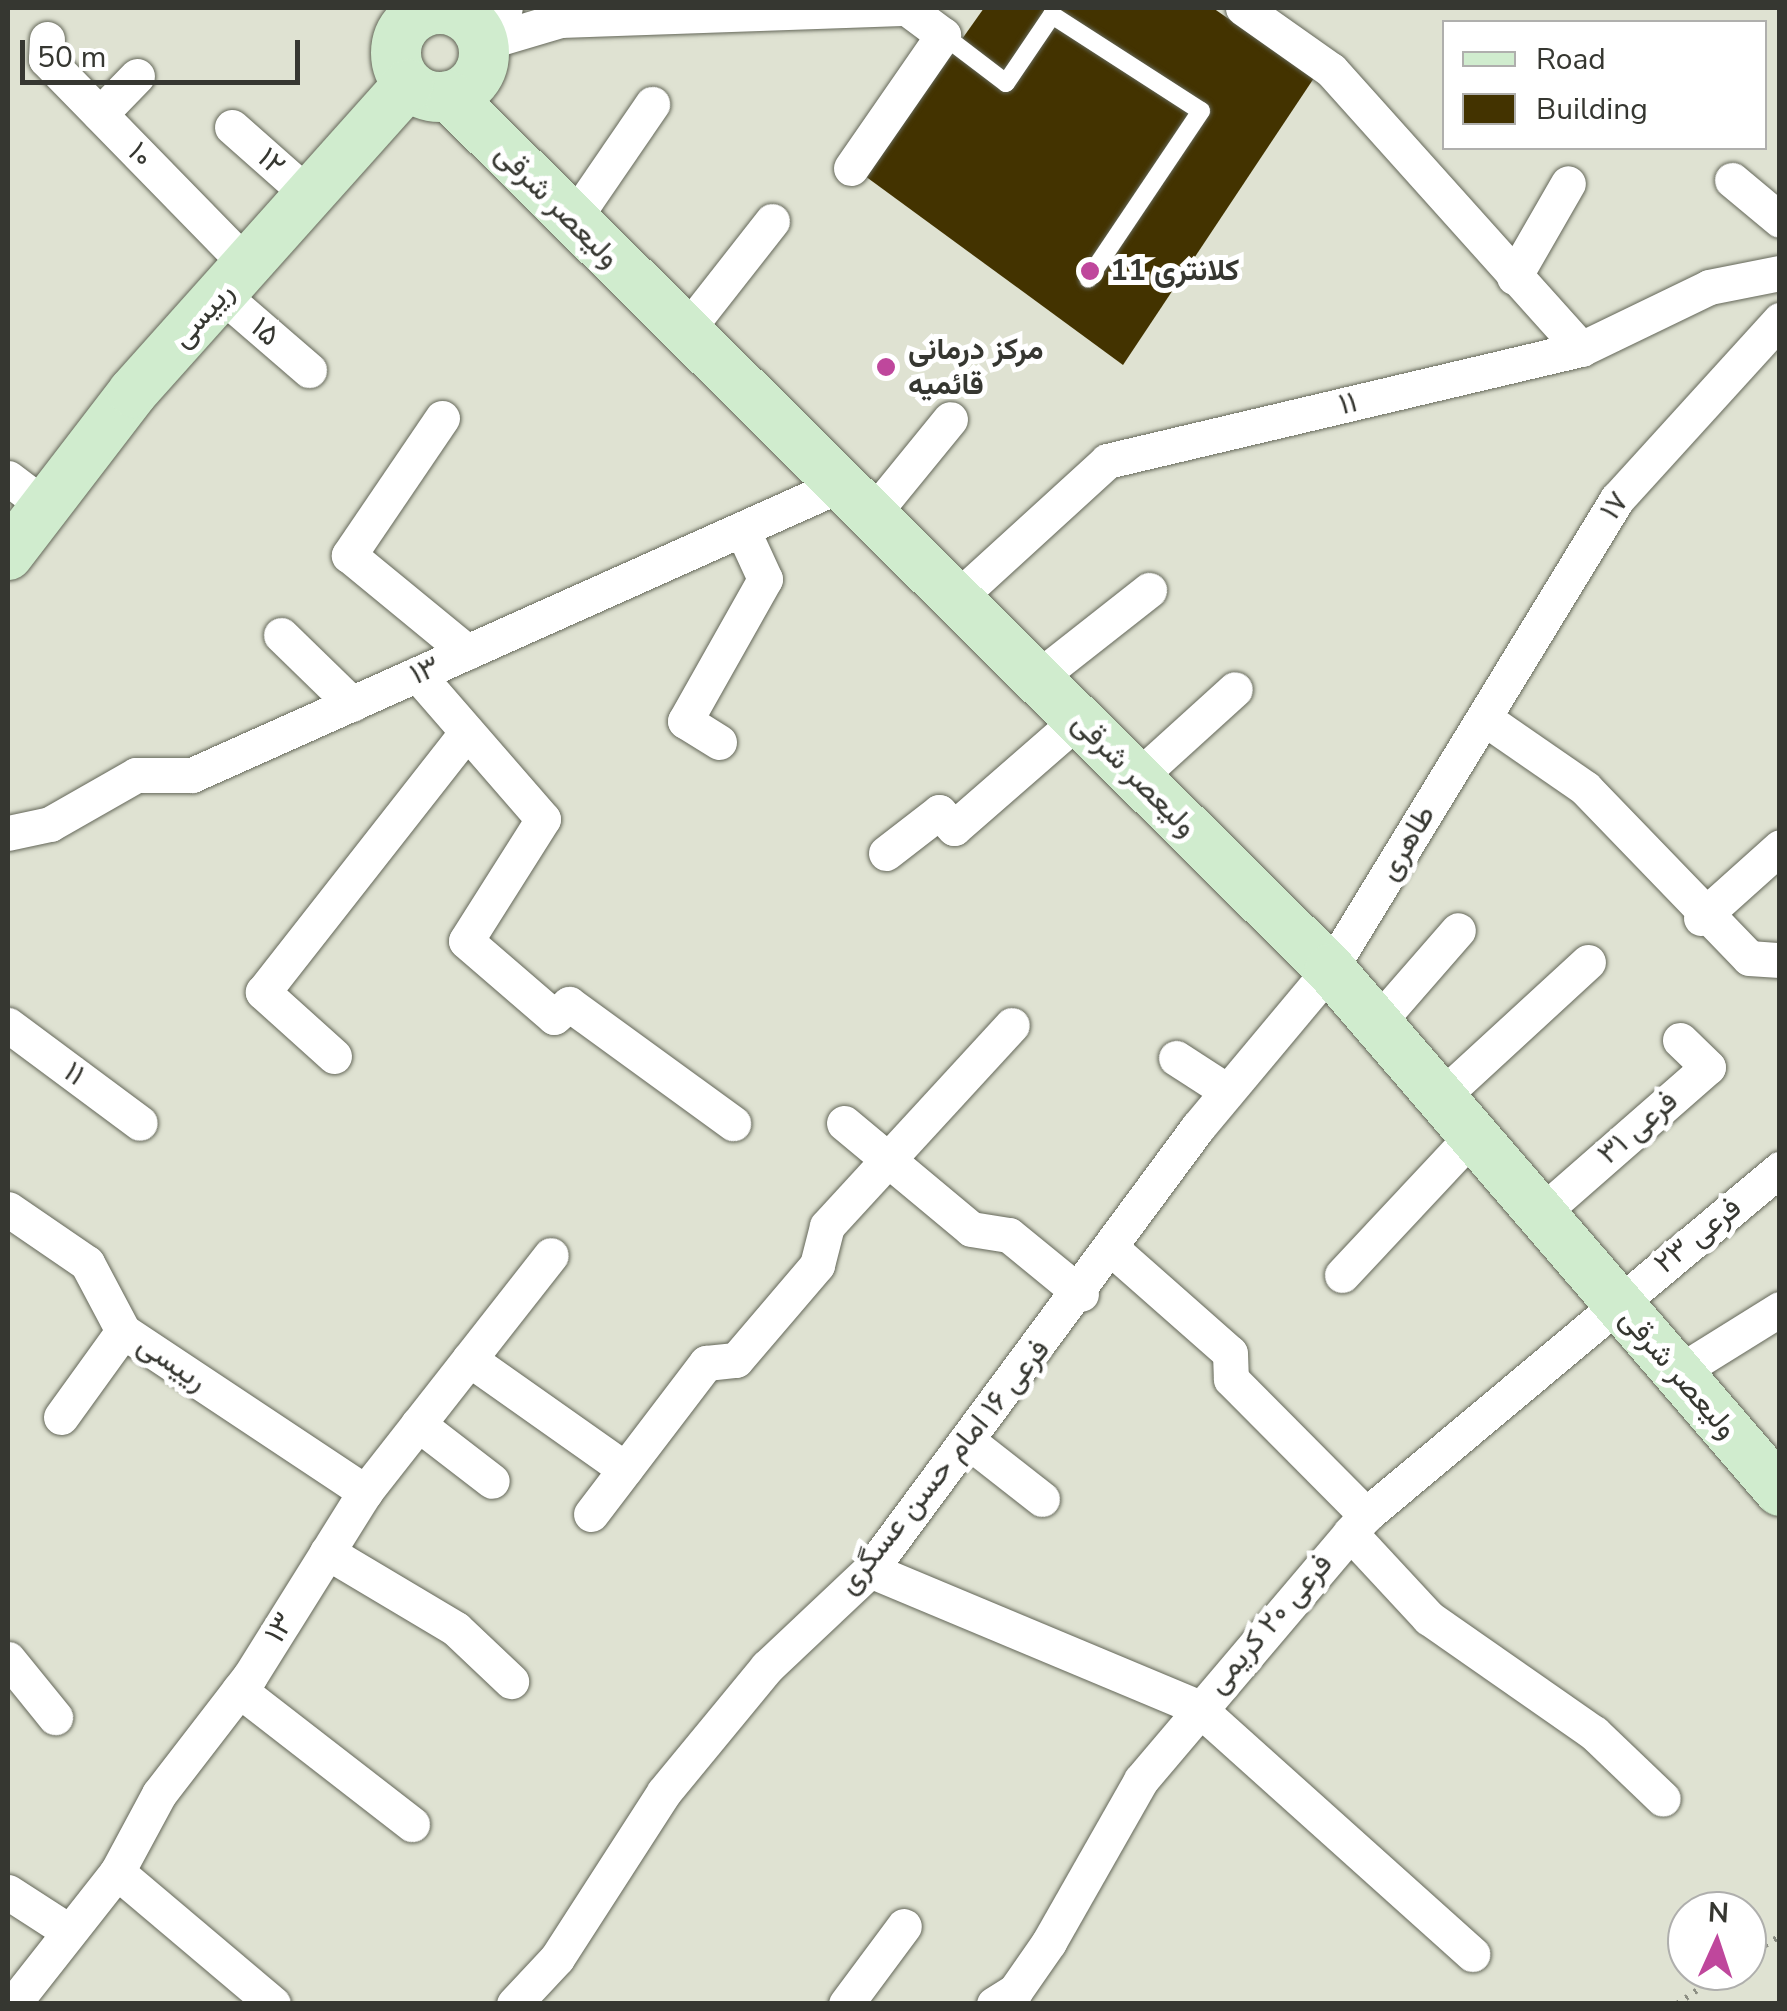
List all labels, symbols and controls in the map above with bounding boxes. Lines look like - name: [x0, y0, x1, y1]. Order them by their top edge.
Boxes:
- scale bar: [25, 20, 305, 82]
- legend: [1442, 20, 1767, 150]
- text: 50 m: [37, 37, 106, 78]
- text: Road: [1536, 39, 1606, 80]
- text: Building: [1536, 89, 1648, 130]
- street label: ۱۰: [120, 135, 160, 175]
- street label: ولیعصر شرقی: [487, 136, 627, 276]
- street label: ۱۲: [250, 140, 292, 184]
- place label: کلانتری 11: [1110, 253, 1239, 289]
- marker: کلانتری 11: [1079, 260, 1101, 282]
- street label: رییسی: [164, 275, 242, 355]
- street label: ۱۵: [243, 310, 287, 354]
- place label: مرکز درمانی قائمیه: [908, 332, 1044, 402]
- marker: مرکز درمانی قائمیه: [873, 354, 899, 380]
- street label: ۱۱: [1336, 385, 1360, 423]
- street label: ۱۷: [1593, 485, 1637, 527]
- street label: ۱۳: [405, 649, 445, 693]
- street label: ولیعصر شرقی: [1064, 705, 1204, 845]
- street label: طاهری: [1371, 799, 1443, 887]
- street label: ۱۱: [56, 1054, 92, 1094]
- street label: فرعی ۳۱: [1591, 1084, 1685, 1172]
- street label: فرعی ۲۳: [1647, 1190, 1749, 1282]
- street label: ولیعصر شرقی: [1611, 1301, 1745, 1447]
- street label: رییسی: [130, 1327, 214, 1399]
- street label: فرعی ۱۶ امام حسن عسگری: [830, 1333, 1058, 1601]
- street label: فرعی ۲۰ کریمی: [1200, 1547, 1340, 1701]
- street label: ۱۳: [257, 1606, 303, 1650]
- north arrow: [1667, 1891, 1767, 1991]
- text: N: [1707, 1894, 1730, 1933]

